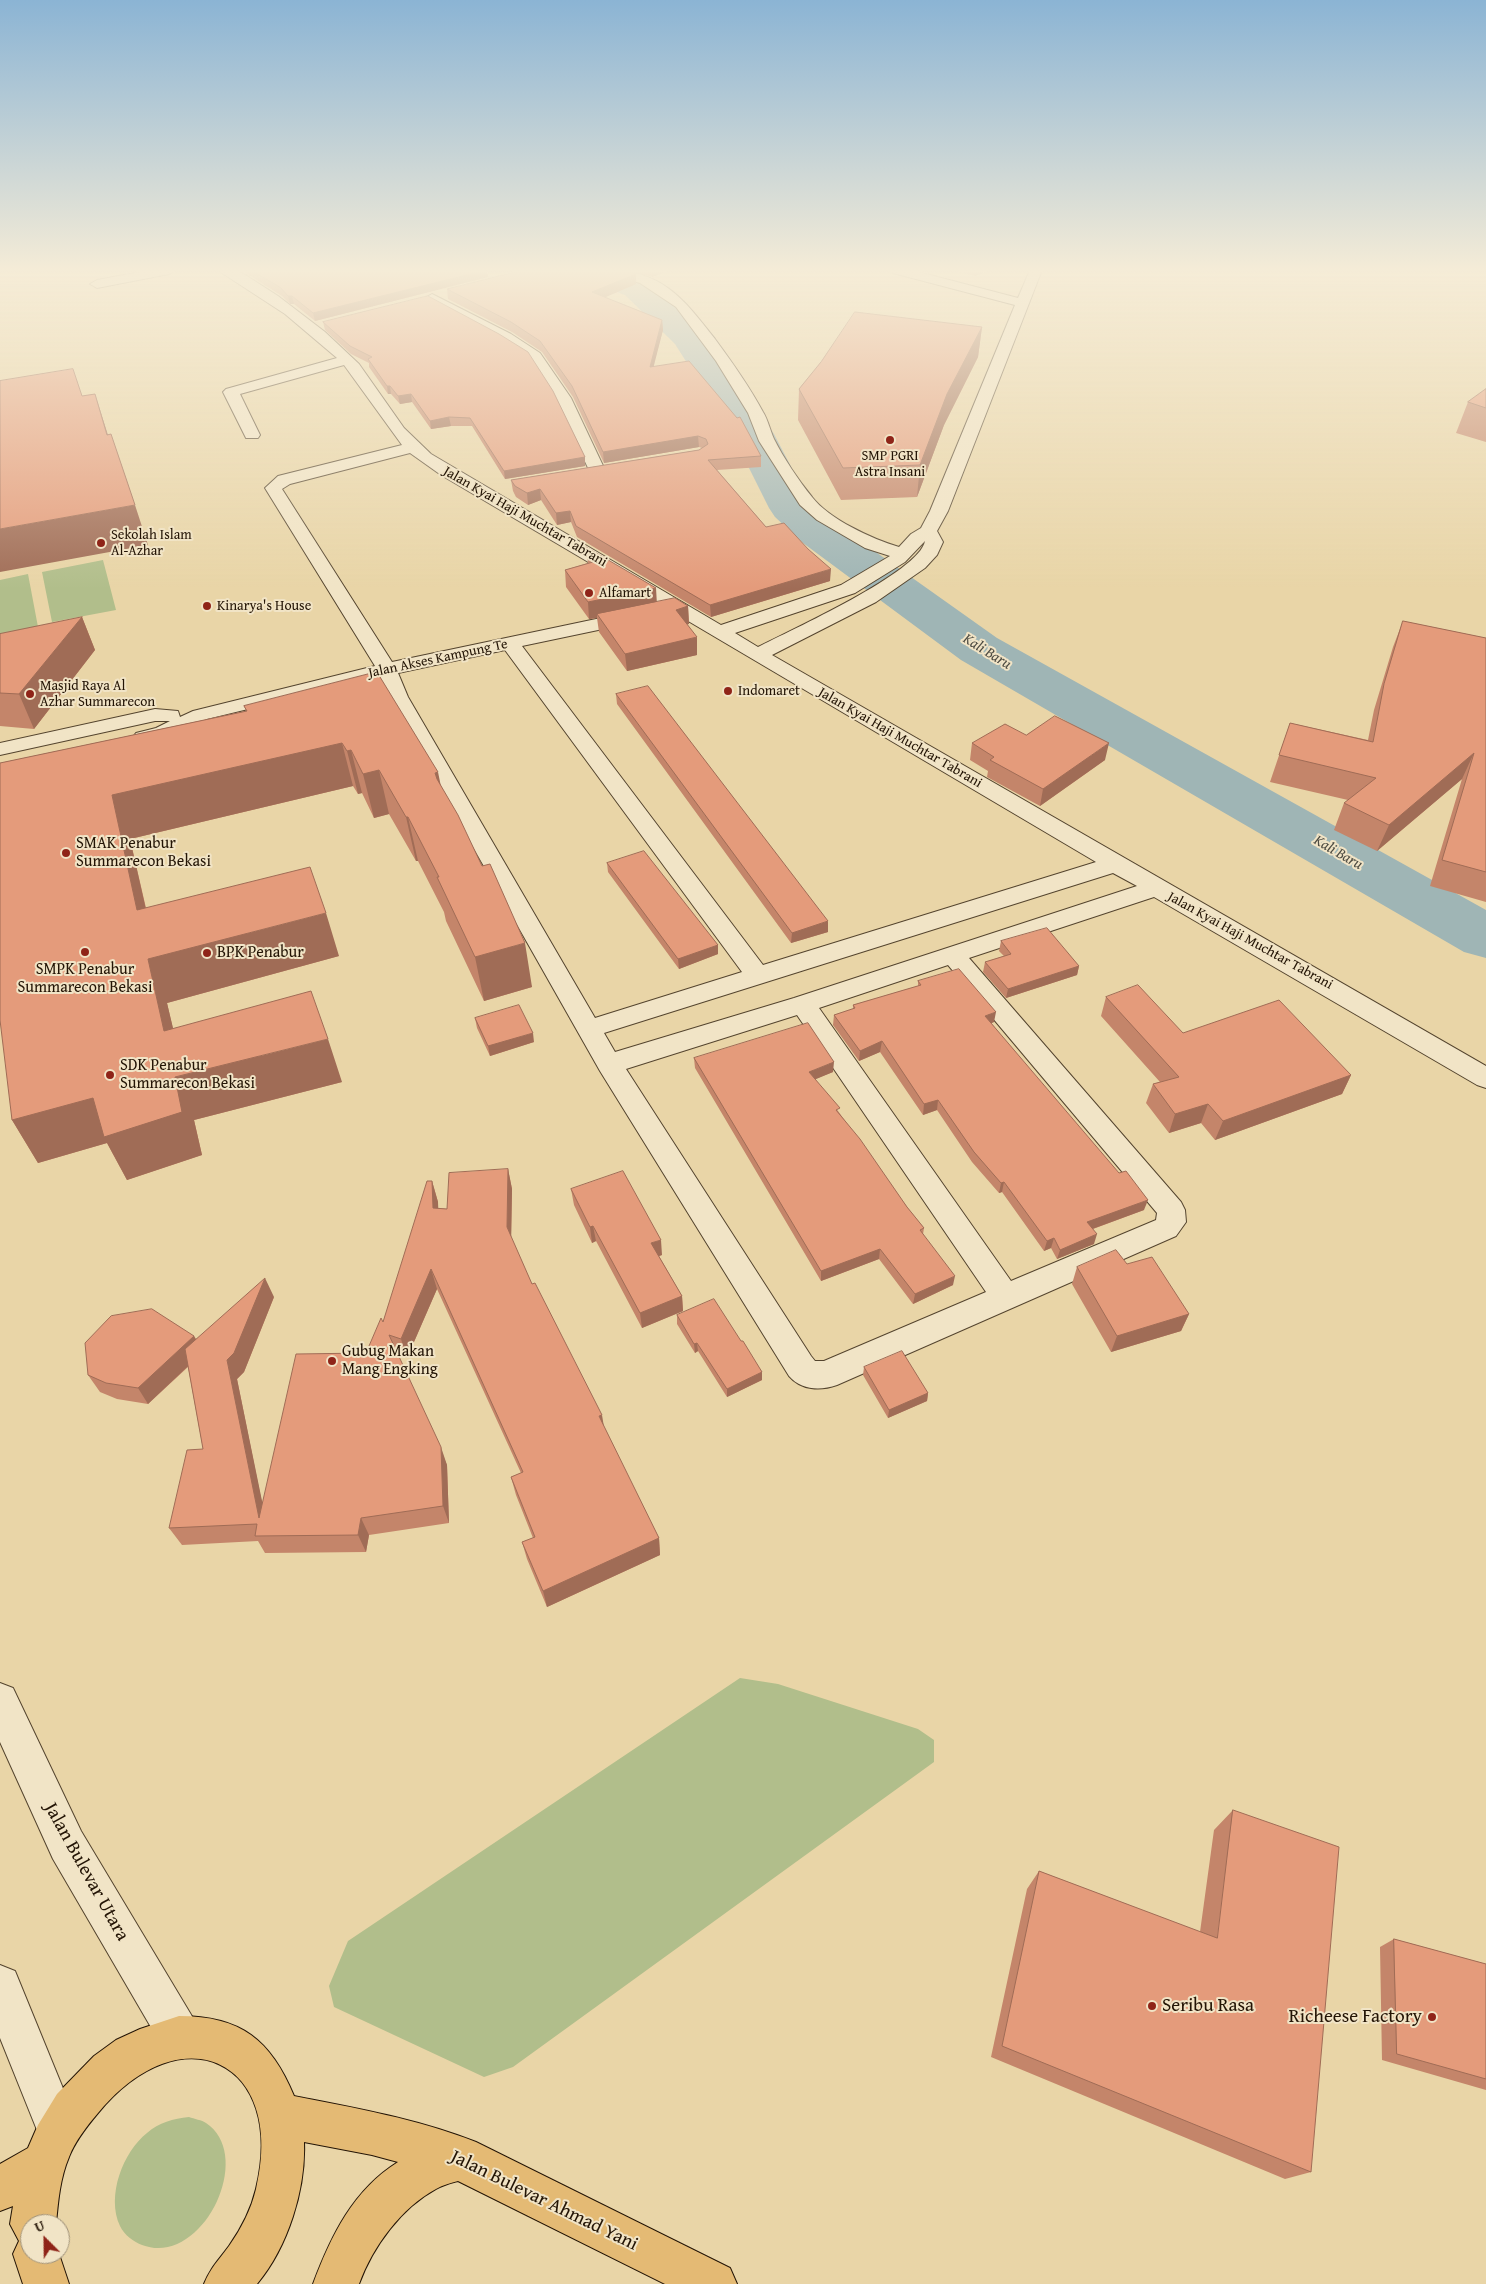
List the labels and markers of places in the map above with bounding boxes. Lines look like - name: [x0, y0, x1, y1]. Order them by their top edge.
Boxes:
- marker: SMP PGRI Astra Insani: [884, 434, 896, 446]
- place label: SMP PGRI Astra Insani: [855, 448, 925, 481]
- place label: Sekolah Islam Al-Azhar: [111, 527, 192, 560]
- marker: Sekolah Islam Al-Azhar: [95, 537, 107, 549]
- place label: Alfamart: [599, 585, 651, 601]
- marker: Alfamart: [583, 587, 595, 599]
- place label: Kinarya's House: [217, 598, 311, 614]
- marker: Kinarya's House: [201, 600, 213, 612]
- place label: Masjid Raya Al Azhar Summarecon: [40, 678, 155, 710]
- place label: Indomaret: [738, 683, 800, 699]
- marker: Indomaret: [722, 685, 734, 697]
- marker: Masjid Raya Al Azhar Summarecon: [24, 688, 36, 700]
- place label: SMAK Penabur Summarecon Bekasi: [76, 834, 211, 872]
- marker: SMAK Penabur Summarecon Bekasi: [60, 847, 72, 859]
- place label: BPK Penabur: [217, 943, 304, 963]
- marker: SMPK Penabur Summarecon Bekasi: [79, 946, 91, 958]
- marker: BPK Penabur: [201, 947, 213, 959]
- place label: SMPK Penabur Summarecon Bekasi: [18, 960, 152, 998]
- place label: SDK Penabur Summarecon Bekasi: [120, 1056, 255, 1094]
- marker: SDK Penabur Summarecon Bekasi: [104, 1069, 116, 1081]
- place label: Gubug Makan Mang Engking: [342, 1342, 438, 1380]
- marker: Gubug Makan Mang Engking: [326, 1355, 338, 1367]
- place label: Seribu Rasa: [1162, 1995, 1254, 2017]
- marker: Seribu Rasa: [1146, 2000, 1158, 2012]
- place label: Richeese Factory: [1289, 2006, 1422, 2028]
- marker: Richeese Factory: [1426, 2011, 1438, 2023]

